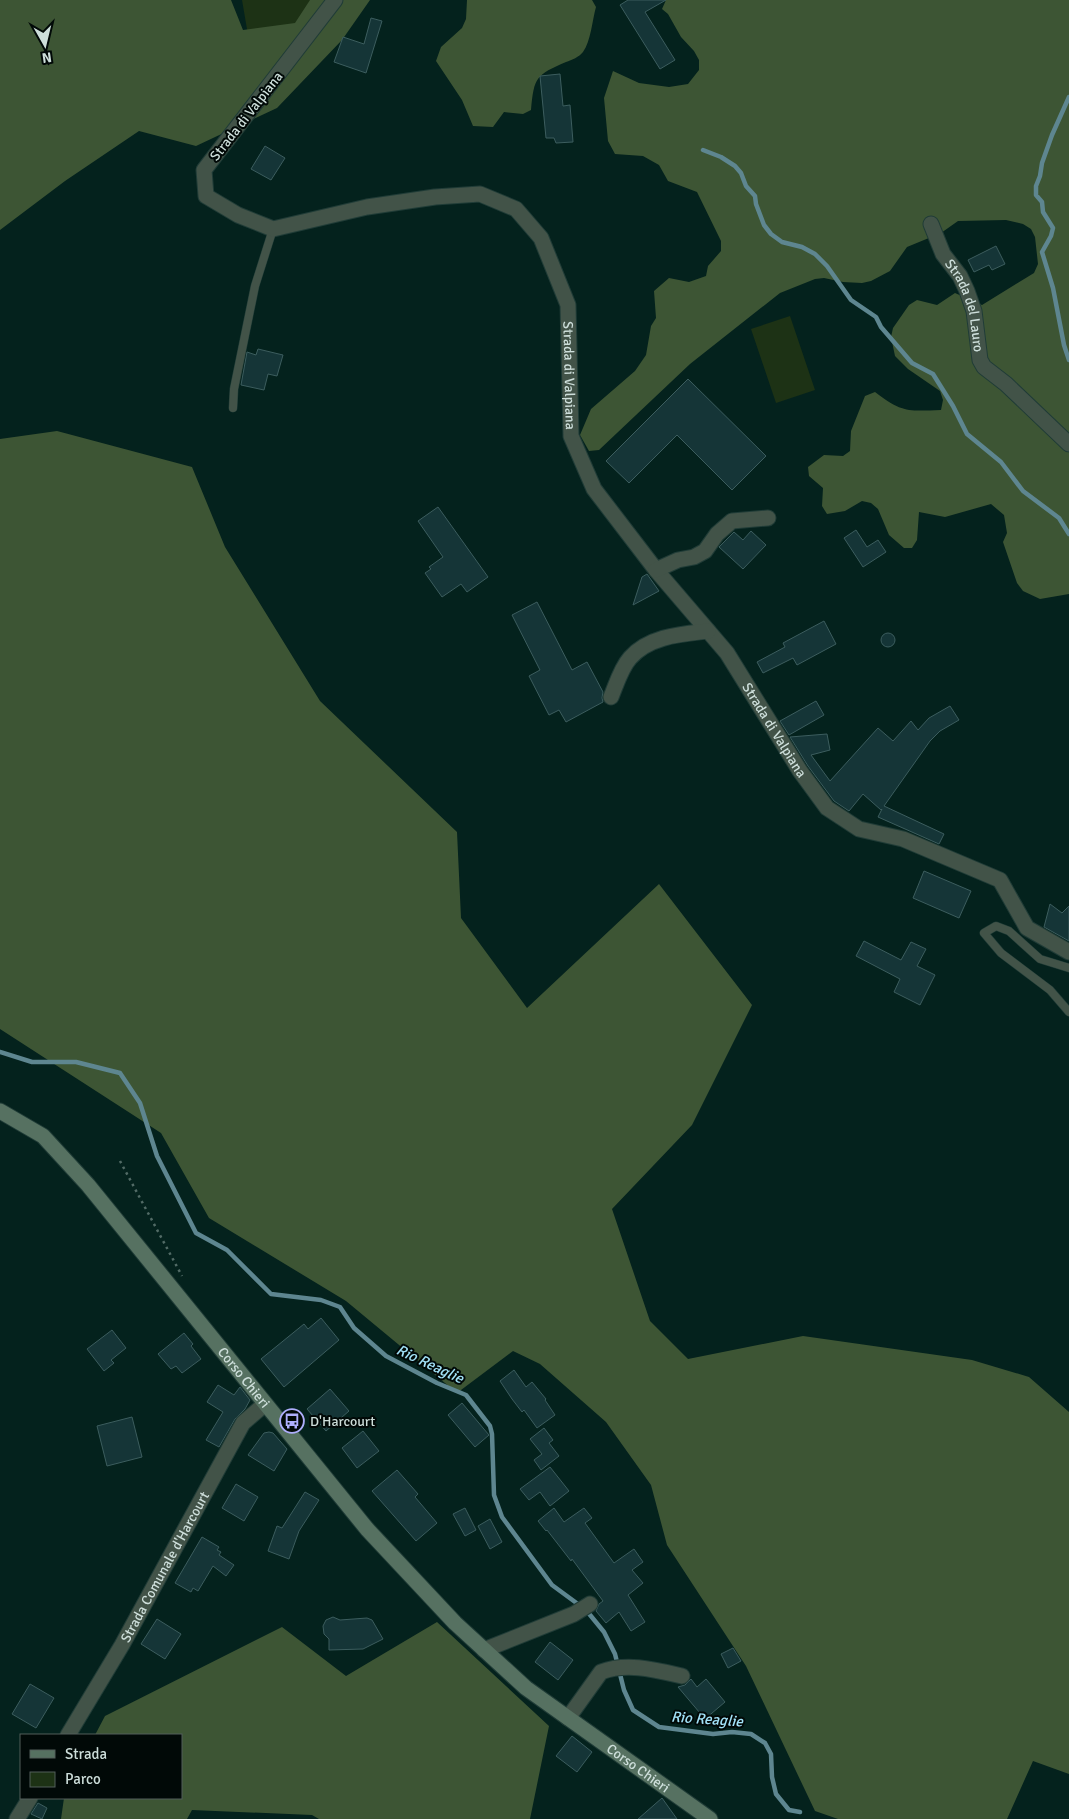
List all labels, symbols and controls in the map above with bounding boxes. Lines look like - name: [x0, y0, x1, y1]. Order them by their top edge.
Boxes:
- north arrow: [20, 20, 70, 70]
- text: N: [41, 48, 53, 66]
- street label: Strada di Valpiana: [206, 68, 286, 164]
- street label: Strada del Lauro: [941, 256, 987, 353]
- street label: Strada di Valpiana: [559, 321, 579, 430]
- street label: Strada di Valpiana: [738, 680, 810, 781]
- water label: Rio Reaglie: [394, 1341, 468, 1388]
- street label: Corso Chieri: [214, 1344, 273, 1412]
- bus stop icon: D'Harcourt: [279, 1408, 305, 1434]
- place label: D'Harcourt: [310, 1413, 375, 1430]
- street label: Strada Comunale d'Harcourt: [117, 1489, 213, 1645]
- water label: Rio Reaglie: [671, 1708, 745, 1731]
- legend: [20, 1734, 182, 1799]
- street label: Corso Chieri: [603, 1740, 673, 1797]
- text: Strada: [65, 1745, 107, 1763]
- text: Parco: [65, 1770, 101, 1788]

